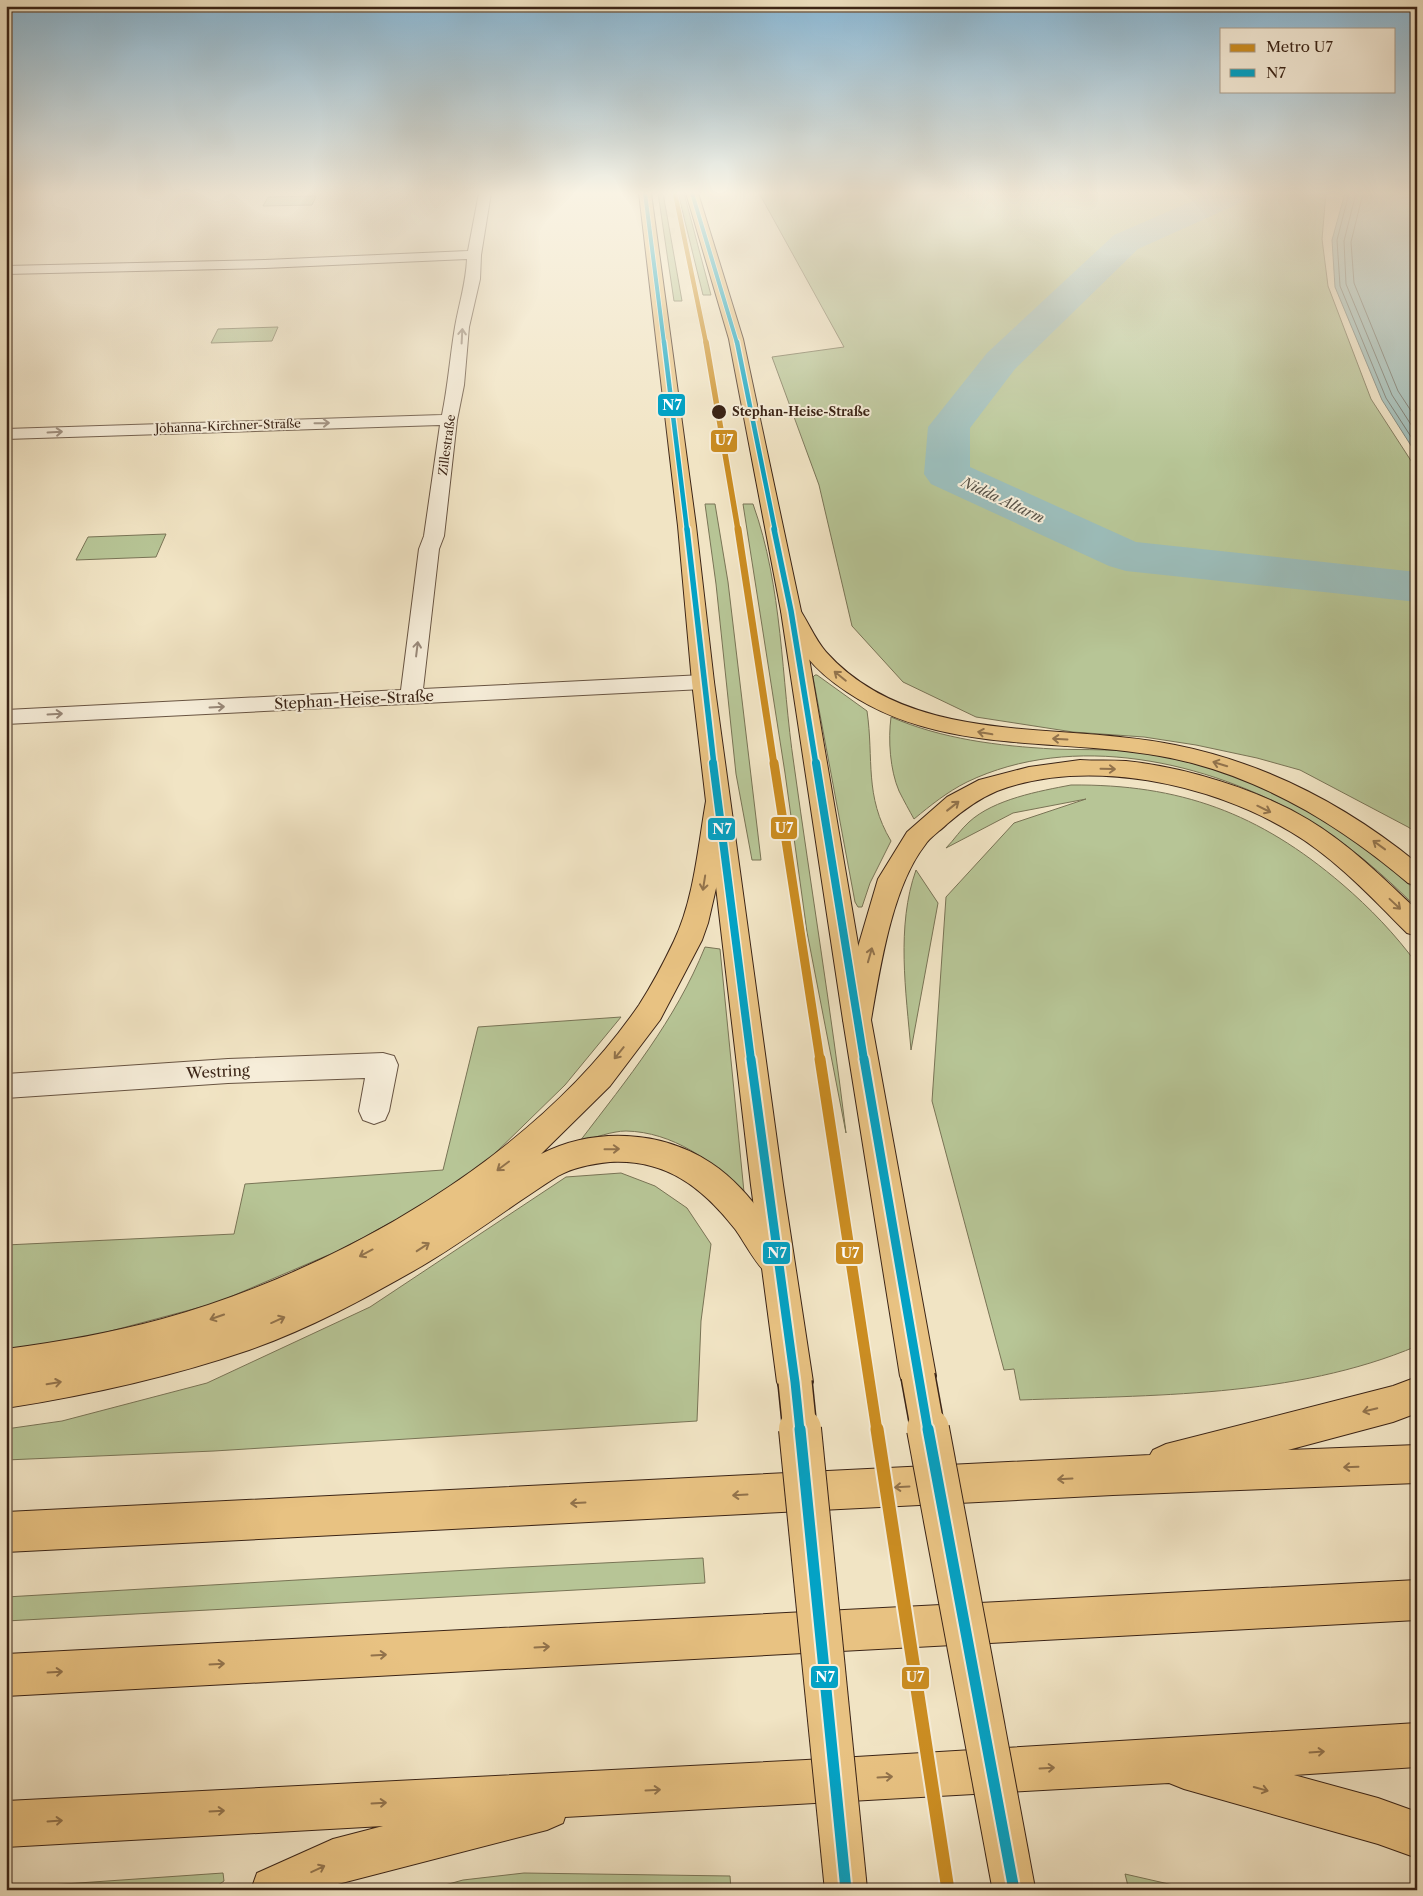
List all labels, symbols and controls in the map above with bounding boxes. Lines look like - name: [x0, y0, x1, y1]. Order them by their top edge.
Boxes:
- legend: [1220, 28, 1396, 92]
- text: Metro U7: [1266, 37, 1333, 56]
- text: N7: [1266, 63, 1286, 82]
- one-way arrow: [457, 328, 466, 344]
- line badge: N7: [657, 393, 686, 417]
- text: N7: [662, 396, 682, 414]
- marker: Stephan-Heise-Straße: [710, 403, 728, 421]
- place label: Stephan-Heise-Straße: [732, 404, 870, 419]
- street label: Zillestraße: [435, 413, 458, 476]
- street label: Johanna-Kirchner-Straße: [153, 415, 301, 436]
- one-way arrow: [314, 418, 330, 428]
- one-way arrow: [47, 427, 63, 436]
- line badge: U7: [710, 429, 738, 453]
- text: U7: [715, 431, 734, 449]
- water label: Nidda Altarm: [958, 473, 1047, 527]
- one-way arrow: [412, 641, 422, 657]
- one-way arrow: [834, 670, 847, 681]
- street label: Stephan-Heise-Straße: [274, 686, 434, 713]
- one-way arrow: [209, 702, 225, 711]
- one-way arrow: [47, 710, 63, 719]
- one-way arrow: [977, 727, 993, 737]
- one-way arrow: [1052, 735, 1068, 744]
- one-way arrow: [1212, 758, 1228, 768]
- one-way arrow: [1100, 764, 1116, 774]
- one-way arrow: [946, 801, 959, 812]
- one-way arrow: [1257, 804, 1272, 814]
- line badge: U7: [770, 816, 798, 840]
- line badge: N7: [707, 817, 736, 841]
- text: U7: [775, 819, 794, 837]
- text: N7: [712, 820, 732, 838]
- one-way arrow: [1373, 840, 1386, 851]
- one-way arrow: [699, 875, 709, 891]
- one-way arrow: [1388, 898, 1401, 910]
- one-way arrow: [865, 947, 875, 963]
- one-way arrow: [613, 1046, 624, 1059]
- street label: Westring: [185, 1060, 250, 1083]
- one-way arrow: [603, 1144, 619, 1154]
- one-way arrow: [496, 1161, 510, 1171]
- line badge: N7: [762, 1241, 791, 1265]
- line badge: U7: [835, 1241, 864, 1265]
- one-way arrow: [415, 1242, 429, 1252]
- text: N7: [767, 1244, 787, 1262]
- text: U7: [841, 1244, 860, 1262]
- one-way arrow: [359, 1249, 374, 1258]
- one-way arrow: [209, 1313, 225, 1323]
- one-way arrow: [270, 1315, 285, 1325]
- one-way arrow: [46, 1378, 62, 1388]
- one-way arrow: [1363, 1406, 1379, 1415]
- one-way arrow: [1343, 1462, 1359, 1471]
- one-way arrow: [1057, 1474, 1073, 1483]
- one-way arrow: [895, 1482, 911, 1491]
- one-way arrow: [732, 1490, 748, 1500]
- one-way arrow: [570, 1499, 586, 1508]
- one-way arrow: [533, 1642, 549, 1651]
- one-way arrow: [371, 1651, 387, 1660]
- one-way arrow: [209, 1659, 225, 1668]
- line badge: N7: [810, 1665, 839, 1689]
- line badge: U7: [901, 1666, 930, 1690]
- one-way arrow: [47, 1668, 63, 1677]
- text: N7: [815, 1668, 835, 1686]
- text: U7: [906, 1668, 925, 1686]
- one-way arrow: [1309, 1747, 1325, 1756]
- one-way arrow: [1039, 1764, 1055, 1773]
- one-way arrow: [877, 1773, 893, 1782]
- one-way arrow: [1253, 1784, 1269, 1794]
- one-way arrow: [645, 1785, 661, 1794]
- one-way arrow: [371, 1799, 387, 1808]
- one-way arrow: [209, 1807, 225, 1816]
- one-way arrow: [47, 1816, 63, 1825]
- one-way arrow: [310, 1864, 325, 1873]

